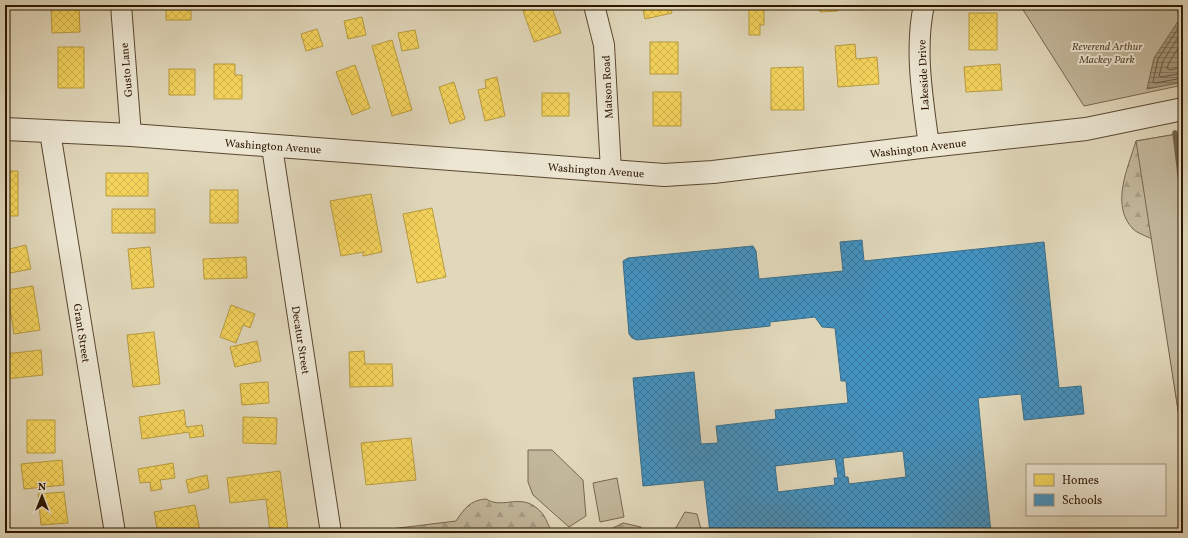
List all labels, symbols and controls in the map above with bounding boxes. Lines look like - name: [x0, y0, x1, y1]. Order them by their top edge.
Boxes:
- street label: Lakeside Drive: [915, 39, 934, 111]
- park label: Reverend Arthur Mackey Park: [1072, 40, 1143, 68]
- street label: Gusto Lane: [118, 42, 137, 98]
- street label: Matson Road: [599, 55, 618, 119]
- street label: Washington Avenue: [869, 136, 967, 163]
- street label: Washington Avenue: [224, 137, 322, 158]
- street label: Washington Avenue: [547, 161, 645, 182]
- street label: Grant Street: [68, 303, 93, 364]
- street label: Decatur Street: [287, 305, 312, 376]
- legend: [1026, 464, 1166, 516]
- text: Homes: [1062, 473, 1099, 489]
- north arrow: [22, 476, 62, 516]
- text: N: [38, 480, 46, 495]
- text: Schools: [1062, 493, 1102, 509]

